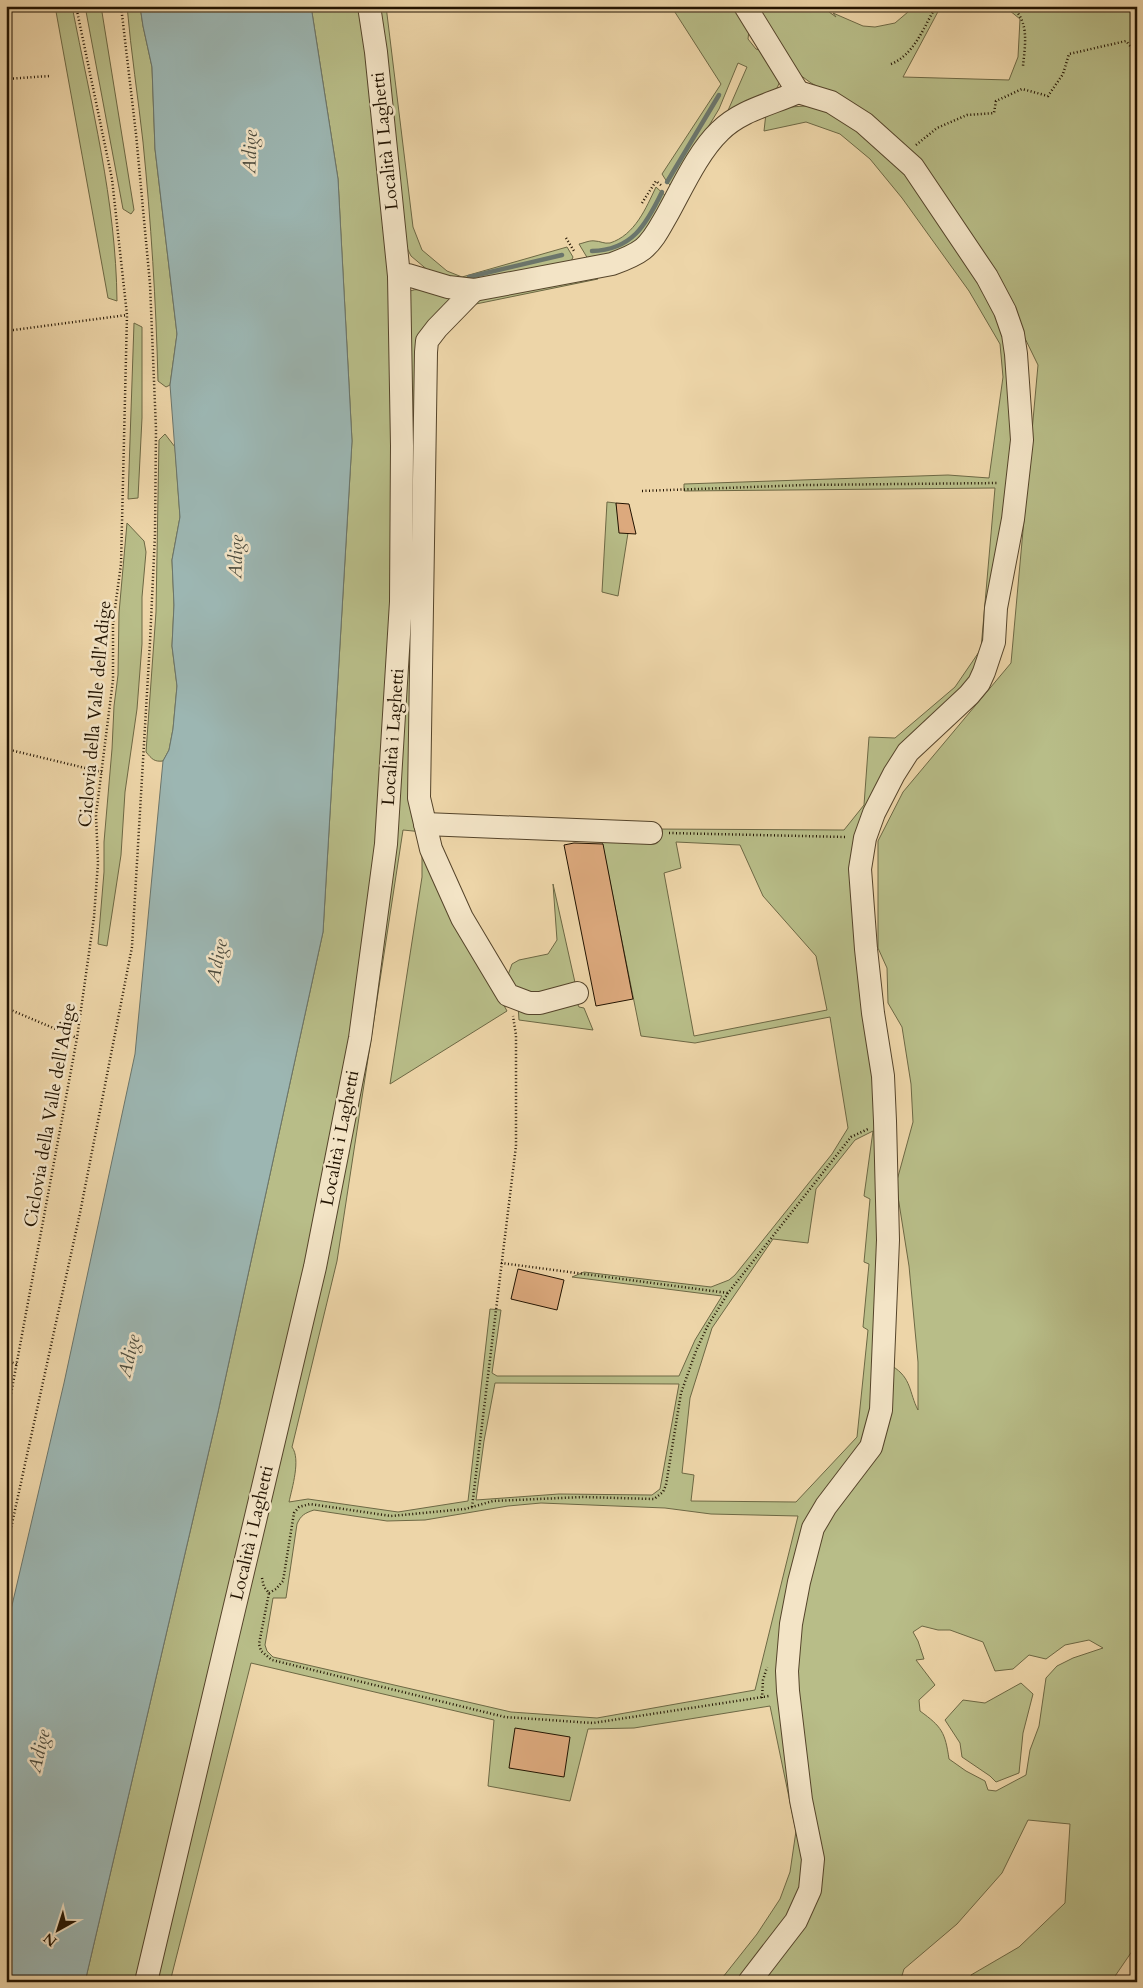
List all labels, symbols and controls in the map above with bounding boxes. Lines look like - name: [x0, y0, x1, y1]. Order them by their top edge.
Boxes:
- street label: Località I Laghetti: [365, 71, 405, 211]
- water label: Adige: [236, 129, 264, 175]
- water label: Adige: [222, 534, 250, 580]
- street label: Ciclovia della Valle dell'Adige: [73, 600, 117, 828]
- street label: Località i Laghetti: [376, 667, 410, 807]
- water label: Adige: [200, 936, 234, 986]
- street label: Ciclovia della Valle dell'Adige: [18, 1001, 82, 1229]
- street label: Località i Laghetti: [315, 1068, 365, 1208]
- water label: Adige: [111, 1331, 147, 1381]
- street label: Località i Laghetti: [224, 1463, 280, 1603]
- water label: Adige: [21, 1726, 57, 1776]
- north arrow: [32, 1906, 82, 1956]
- text: N: [39, 1929, 61, 1951]

